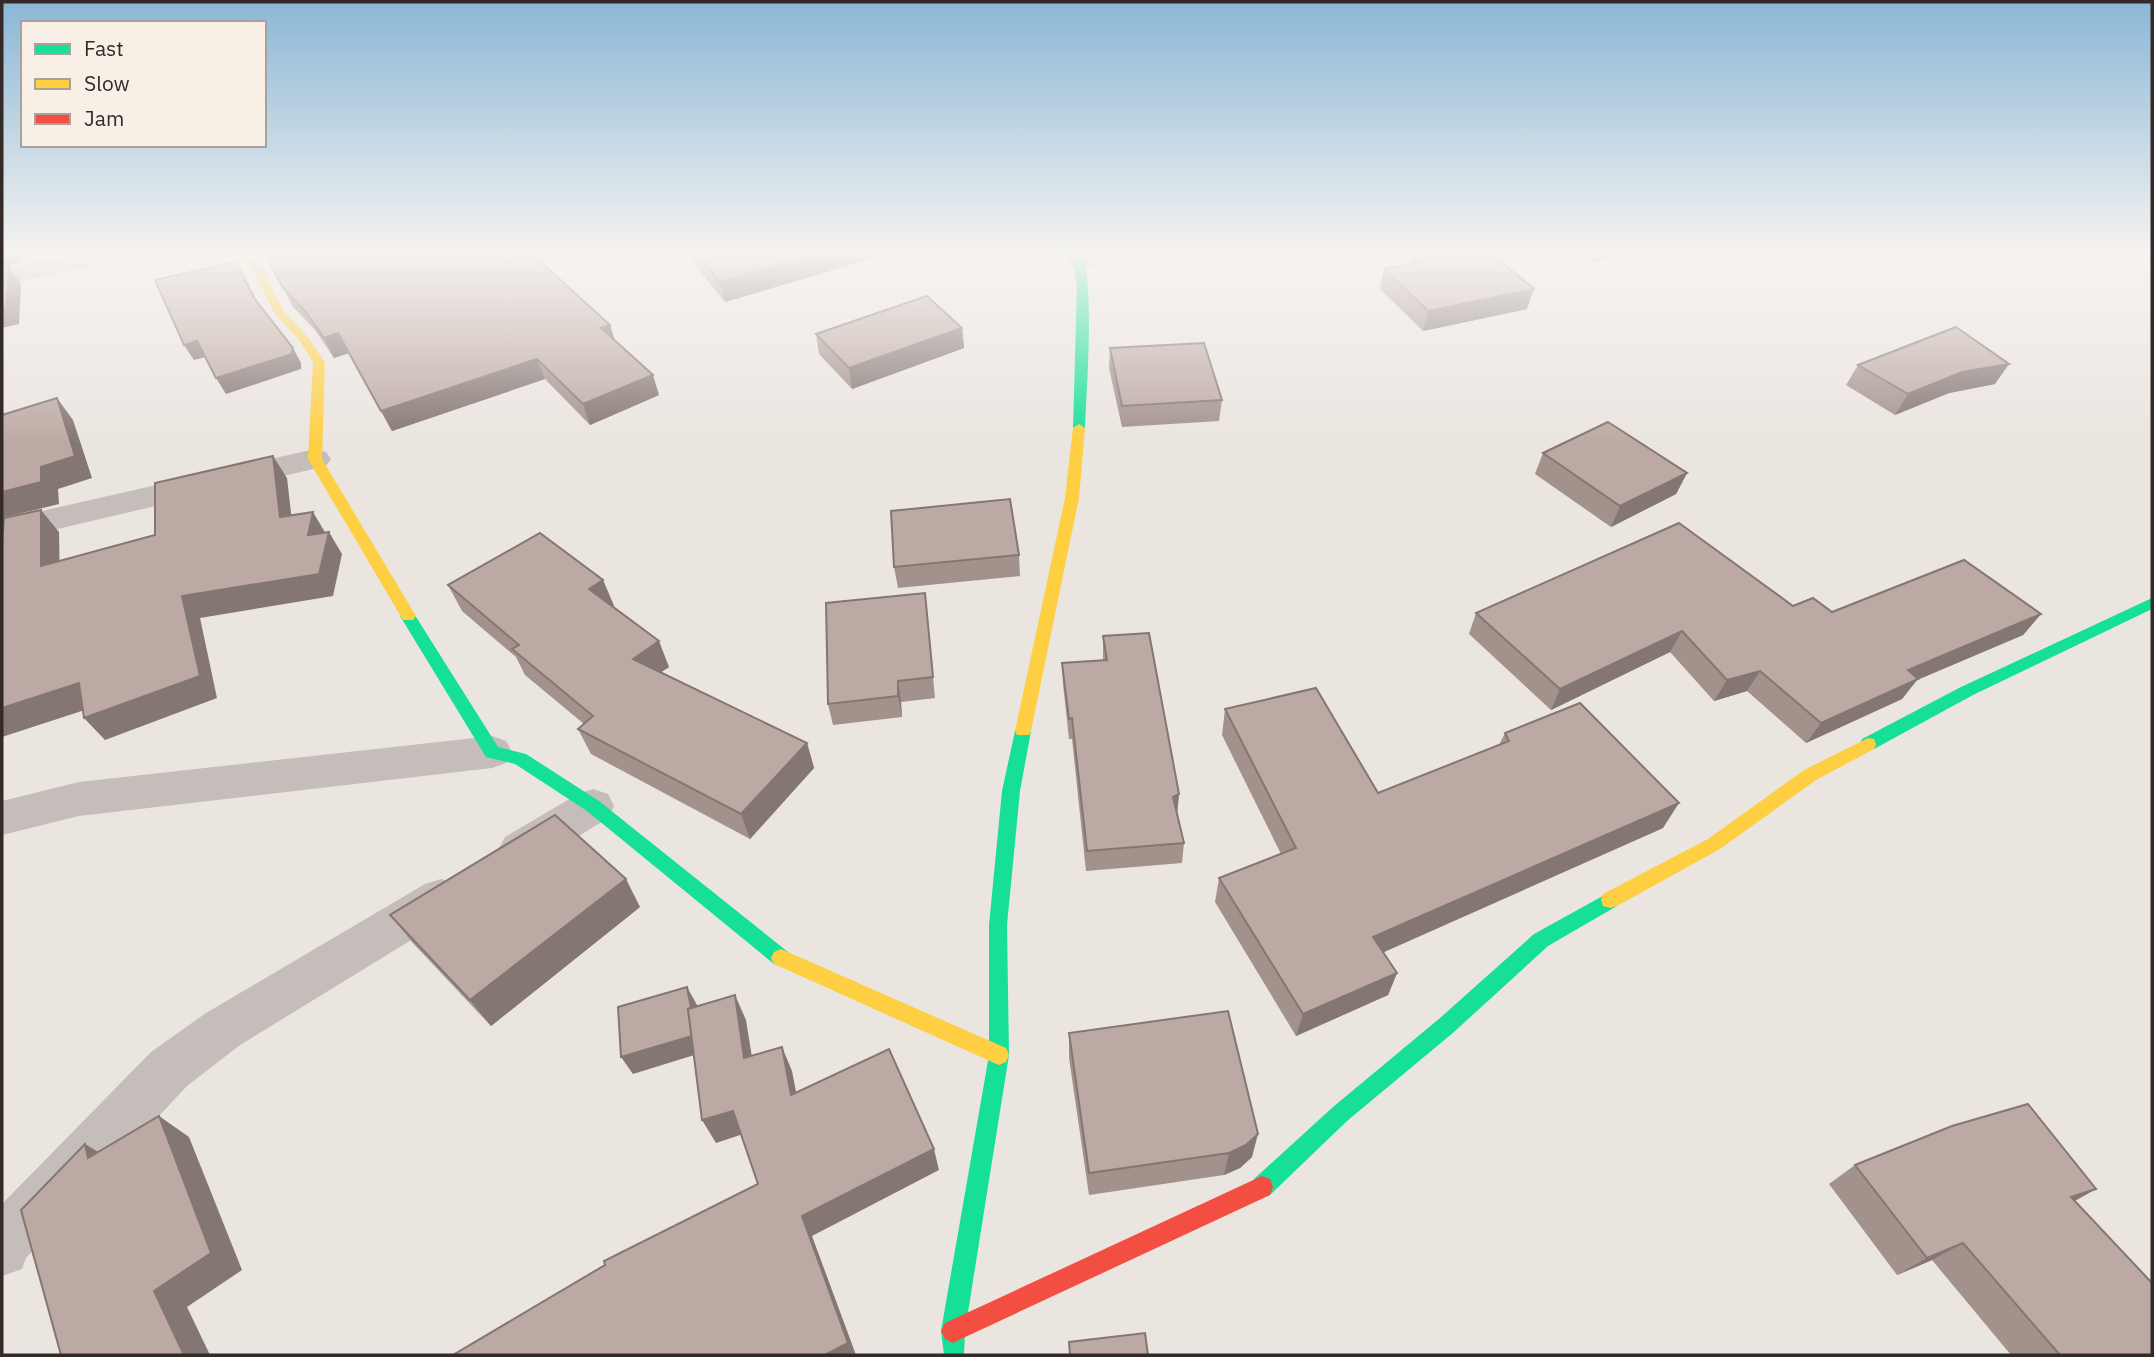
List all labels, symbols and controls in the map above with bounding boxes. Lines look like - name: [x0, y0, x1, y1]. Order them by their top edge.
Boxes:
- legend: [21, 21, 266, 147]
- text: Fast: [84, 34, 124, 62]
- text: Slow: [84, 69, 130, 97]
- text: Jam: [84, 104, 124, 132]

